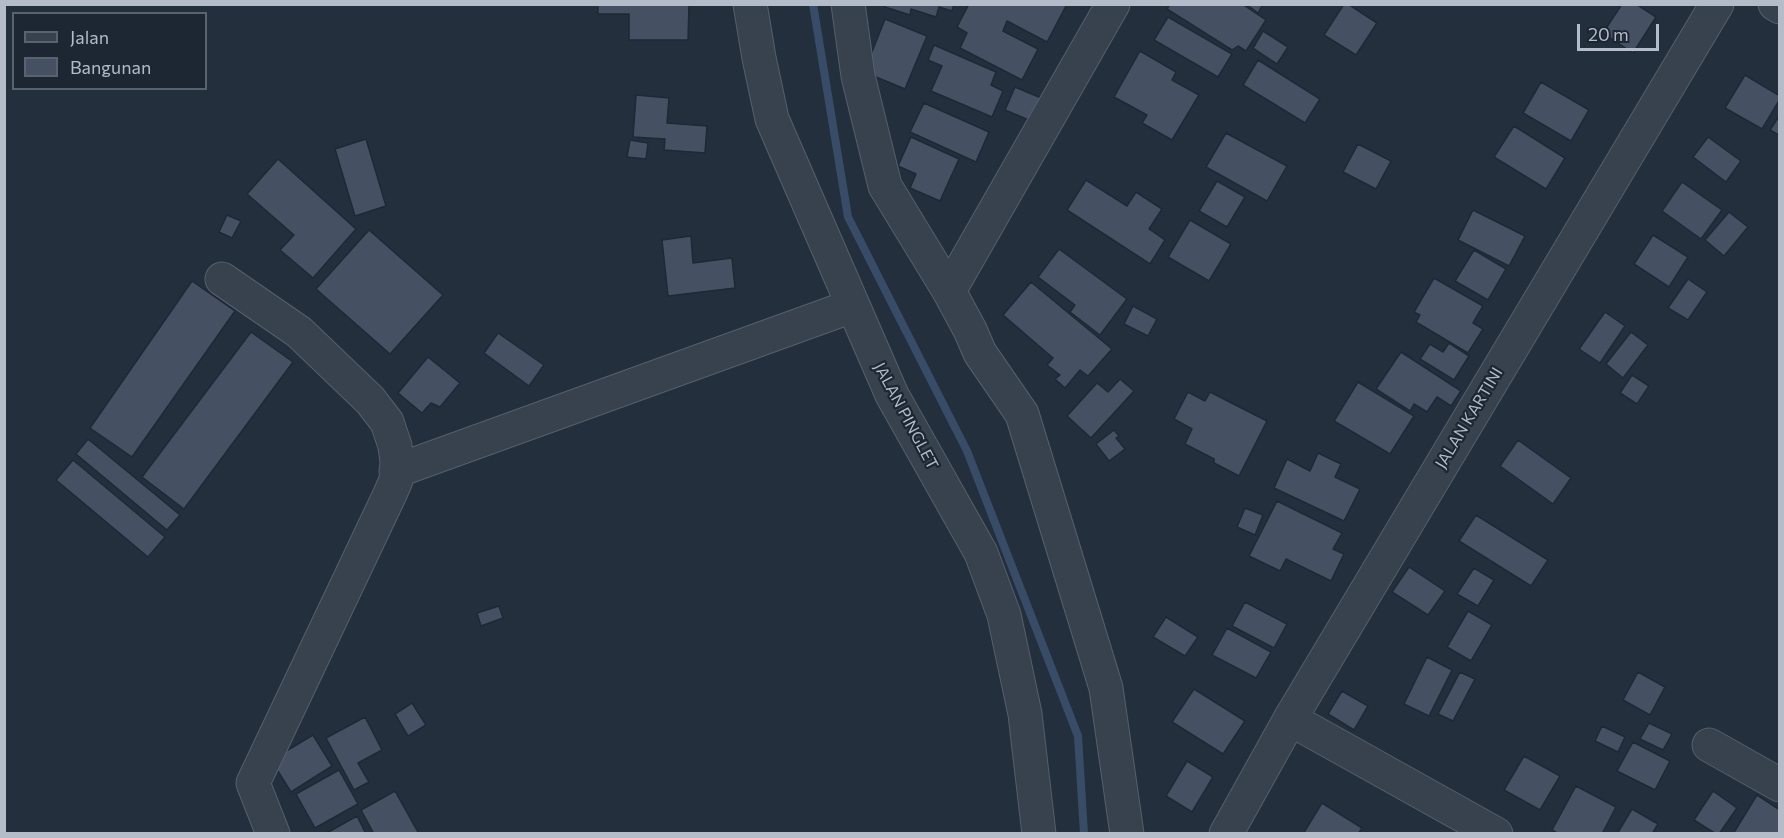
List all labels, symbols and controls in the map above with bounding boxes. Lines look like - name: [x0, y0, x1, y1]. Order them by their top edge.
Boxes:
- legend: [12, 12, 207, 90]
- scale bar: [1580, 12, 1662, 50]
- text: 20 m: [1588, 23, 1629, 45]
- text: Jalan: [70, 26, 109, 48]
- text: Bangunan: [70, 56, 151, 78]
- street label: JALAN PINGLET: [870, 359, 942, 473]
- street label: JALAN KARTINI: [1431, 364, 1507, 472]

